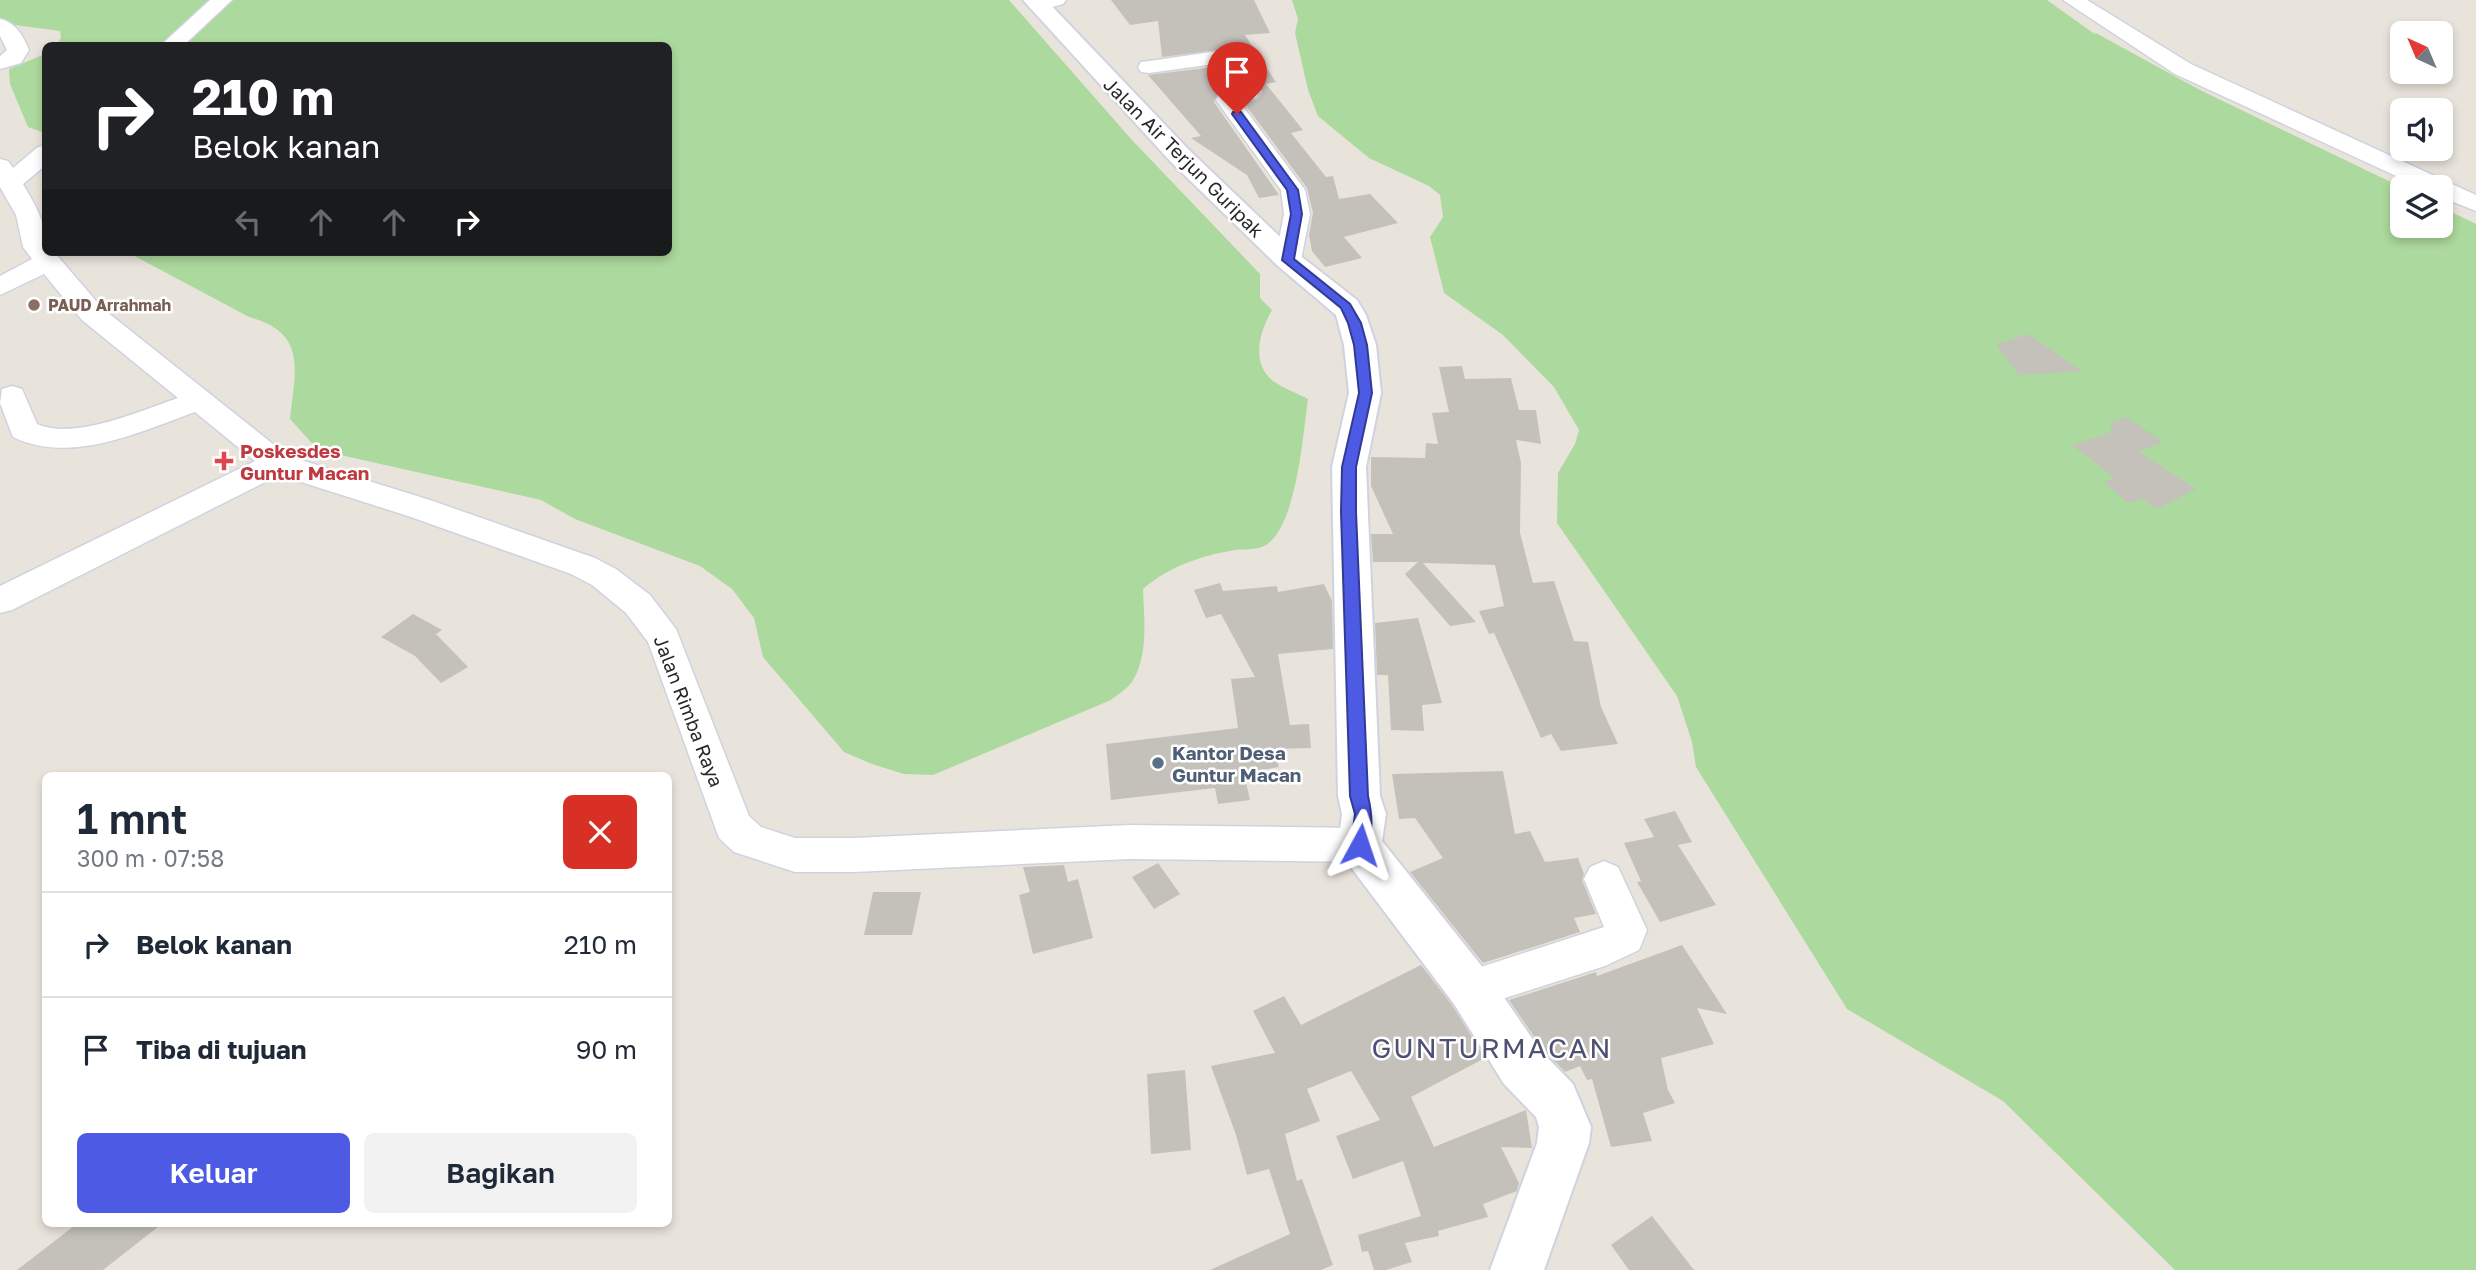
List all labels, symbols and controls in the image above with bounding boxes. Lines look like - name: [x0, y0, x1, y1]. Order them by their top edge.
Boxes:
- north arrow: [2390, 21, 2454, 84]
- map controls: [2390, 21, 2453, 238]
- pin: [1207, 42, 1267, 114]
- icon: arrive: [1218, 53, 1256, 91]
- text: 210 m: [192, 67, 334, 126]
- icon: right: [77, 70, 168, 161]
- street label: Jalan Air Terjun Guripak: [1099, 72, 1269, 242]
- button: sound: [2390, 98, 2453, 161]
- text: Belok kanan: [192, 127, 380, 165]
- button: layers: [2390, 175, 2453, 238]
- icon: left: [229, 203, 267, 241]
- icon: ahead: [302, 203, 340, 241]
- icon: ahead: [375, 203, 413, 241]
- icon: right: [448, 203, 486, 241]
- place label: PAUD Arrahmah: [48, 295, 171, 315]
- marker: PAUD Arrahmah: [26, 297, 42, 313]
- place label: Poskesdes Guntur Macan: [240, 439, 369, 484]
- marker: Poskesdes Guntur Macan: [214, 451, 234, 471]
- street label: Jalan Rimba Raya: [650, 632, 728, 790]
- place label: Kantor Desa Guntur Macan: [1172, 741, 1301, 786]
- marker: Kantor Desa Guntur Macan: [1150, 755, 1166, 771]
- text: 1 mnt: [77, 793, 188, 843]
- button: close: [563, 795, 637, 869]
- position arrow: [1323, 808, 1397, 882]
- text: 300 m · 07:58: [77, 844, 224, 872]
- icon: right: [77, 926, 115, 964]
- text: Belok kanan: [136, 929, 292, 960]
- text: 210 m: [564, 929, 637, 960]
- icon: arrive: [77, 1031, 115, 1069]
- district label: GUNTURMACAN: [1371, 1031, 1613, 1064]
- text: Tiba di tujuan: [136, 1034, 306, 1065]
- text: 90 m: [576, 1034, 637, 1065]
- button: Keluar: [77, 1133, 350, 1213]
- button: Bagikan: [364, 1133, 637, 1213]

